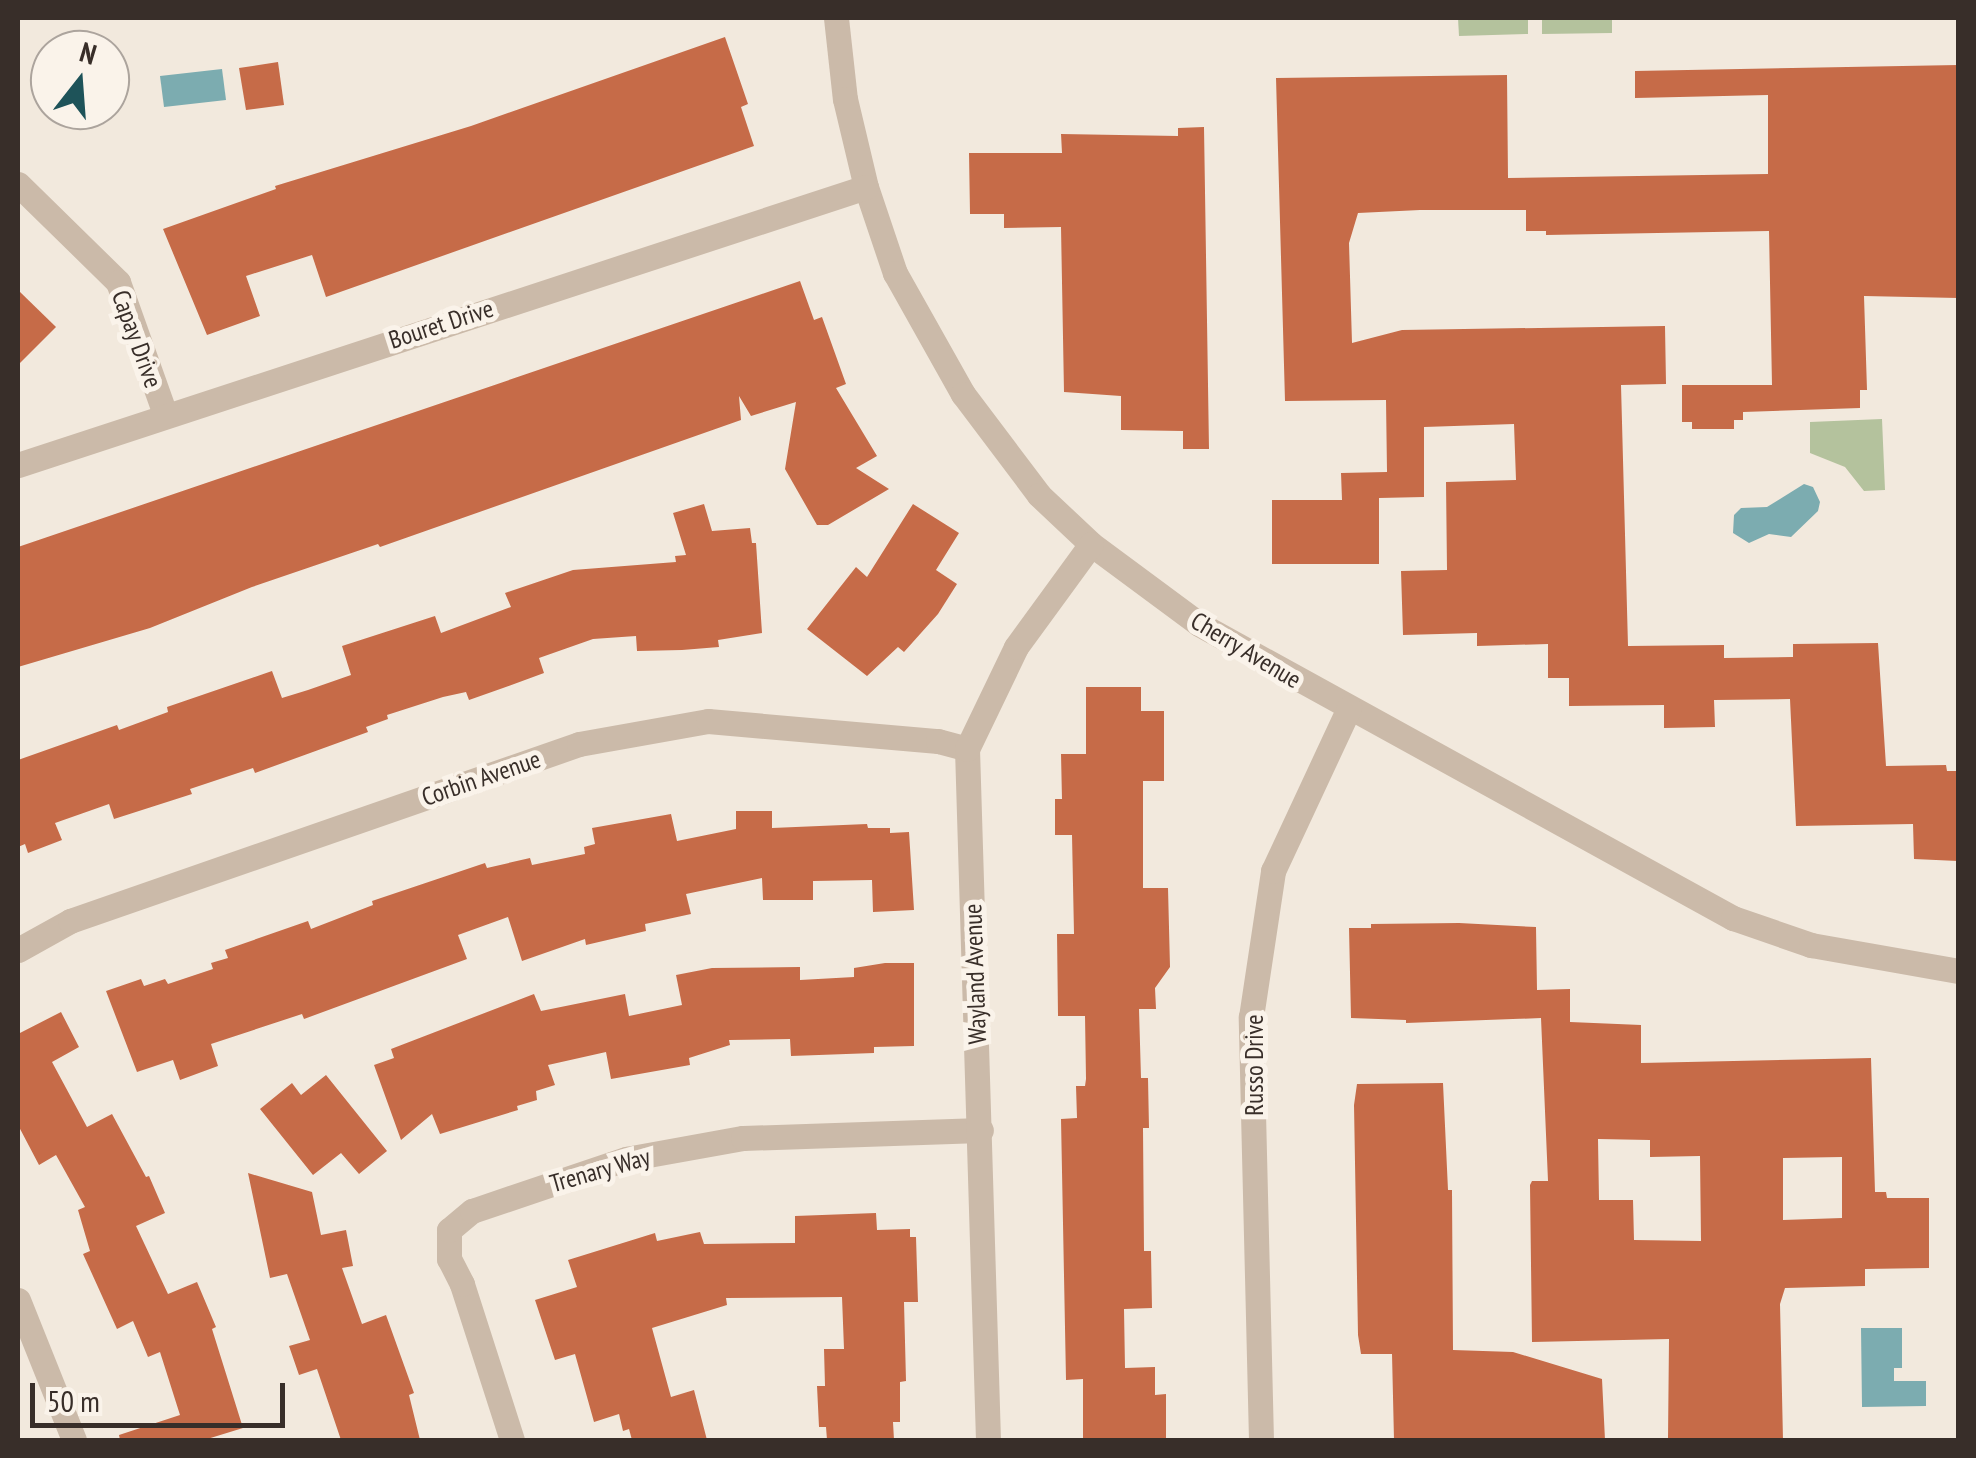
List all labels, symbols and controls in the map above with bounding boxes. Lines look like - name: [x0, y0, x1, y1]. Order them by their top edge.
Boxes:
- north arrow: [30, 30, 130, 130]
- text: N: [76, 33, 101, 73]
- street label: Capay Drive: [105, 286, 169, 392]
- street label: Bouret Drive: [385, 293, 497, 355]
- street label: Cherry Avenue: [1185, 605, 1307, 695]
- street label: Corbin Avenue: [417, 744, 545, 812]
- street label: Wayland Avenue: [958, 903, 992, 1045]
- street label: Russo Drive: [1239, 1014, 1269, 1116]
- street label: Trenary Way: [546, 1141, 654, 1199]
- scale bar: [35, 1363, 290, 1425]
- text: 50 m: [47, 1381, 100, 1420]

